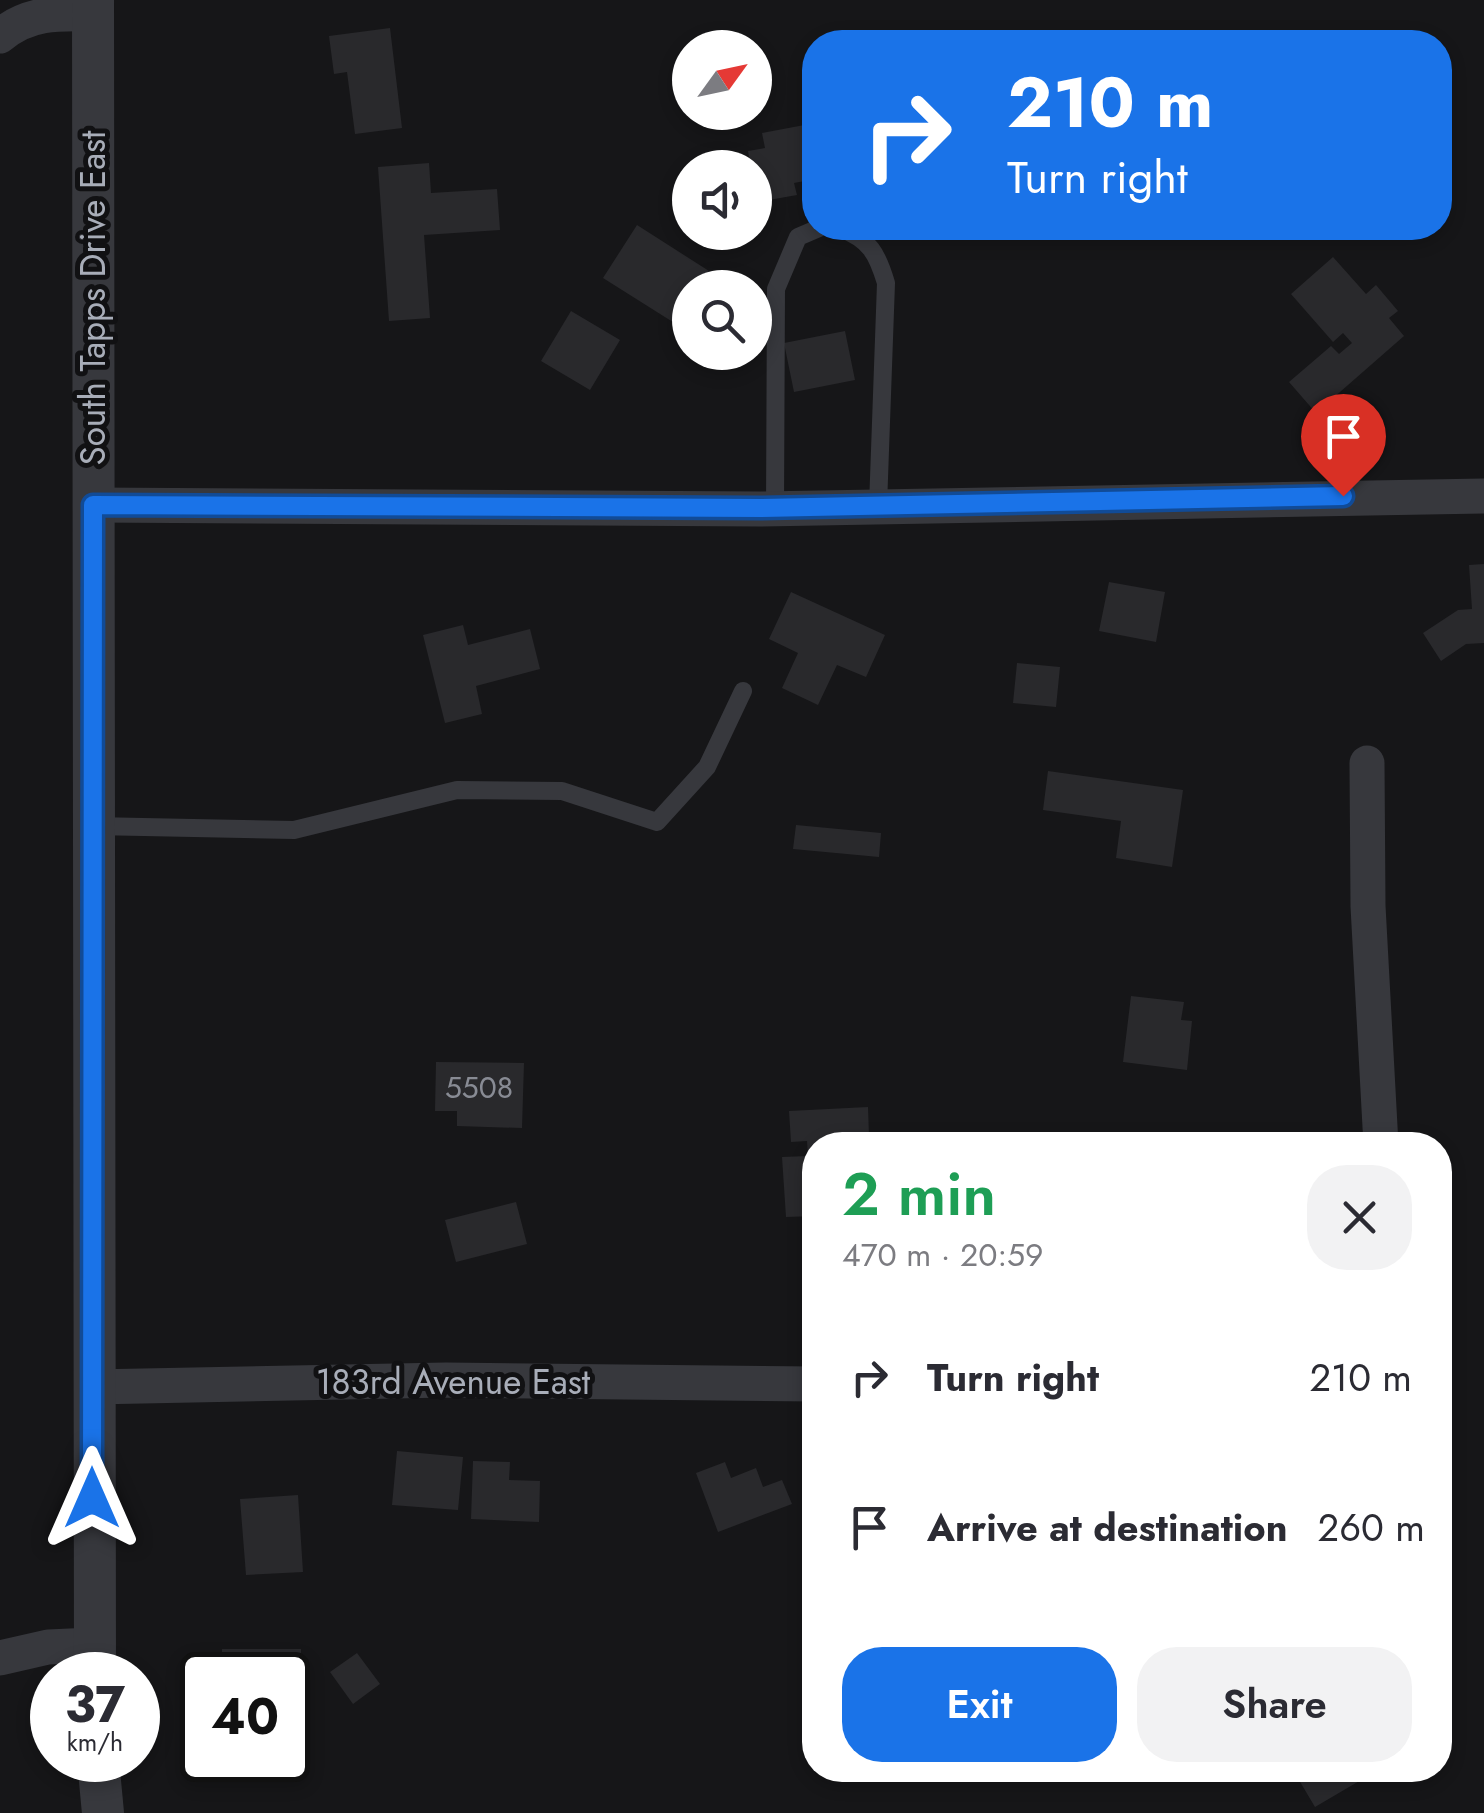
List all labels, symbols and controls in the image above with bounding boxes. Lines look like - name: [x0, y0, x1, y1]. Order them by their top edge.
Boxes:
- north arrow: [672, 30, 772, 130]
- map controls: [672, 30, 772, 370]
- text: 210 m: [1007, 52, 1213, 153]
- icon: right: [842, 70, 972, 200]
- street label: South Tapps Drive East: [68, 130, 118, 465]
- text: Turn right: [1007, 145, 1188, 210]
- button: sound: [672, 150, 772, 250]
- button: search: [672, 270, 772, 370]
- pin: [1301, 394, 1386, 497]
- icon: arrive: [1316, 409, 1371, 464]
- house number: 5508: [445, 1066, 513, 1109]
- text: 2 min: [842, 1151, 996, 1238]
- button: close: [1307, 1165, 1412, 1270]
- text: 470 m · 20:59: [842, 1232, 1044, 1278]
- icon: right: [842, 1350, 897, 1405]
- text: Turn right: [927, 1350, 1099, 1405]
- text: 210 m: [1309, 1350, 1412, 1405]
- street label: 183rd Avenue East: [316, 1357, 591, 1407]
- position arrow: [40, 1446, 144, 1550]
- icon: arrive: [842, 1500, 897, 1555]
- text: Arrive at destination: [927, 1500, 1288, 1555]
- text: 260 m: [1318, 1500, 1425, 1555]
- button: Exit: [842, 1647, 1117, 1762]
- button: Share: [1137, 1647, 1412, 1762]
- speed limit sign: 40: [180, 1652, 310, 1782]
- text: 37: [65, 1668, 125, 1741]
- text: km/h: [67, 1724, 123, 1760]

